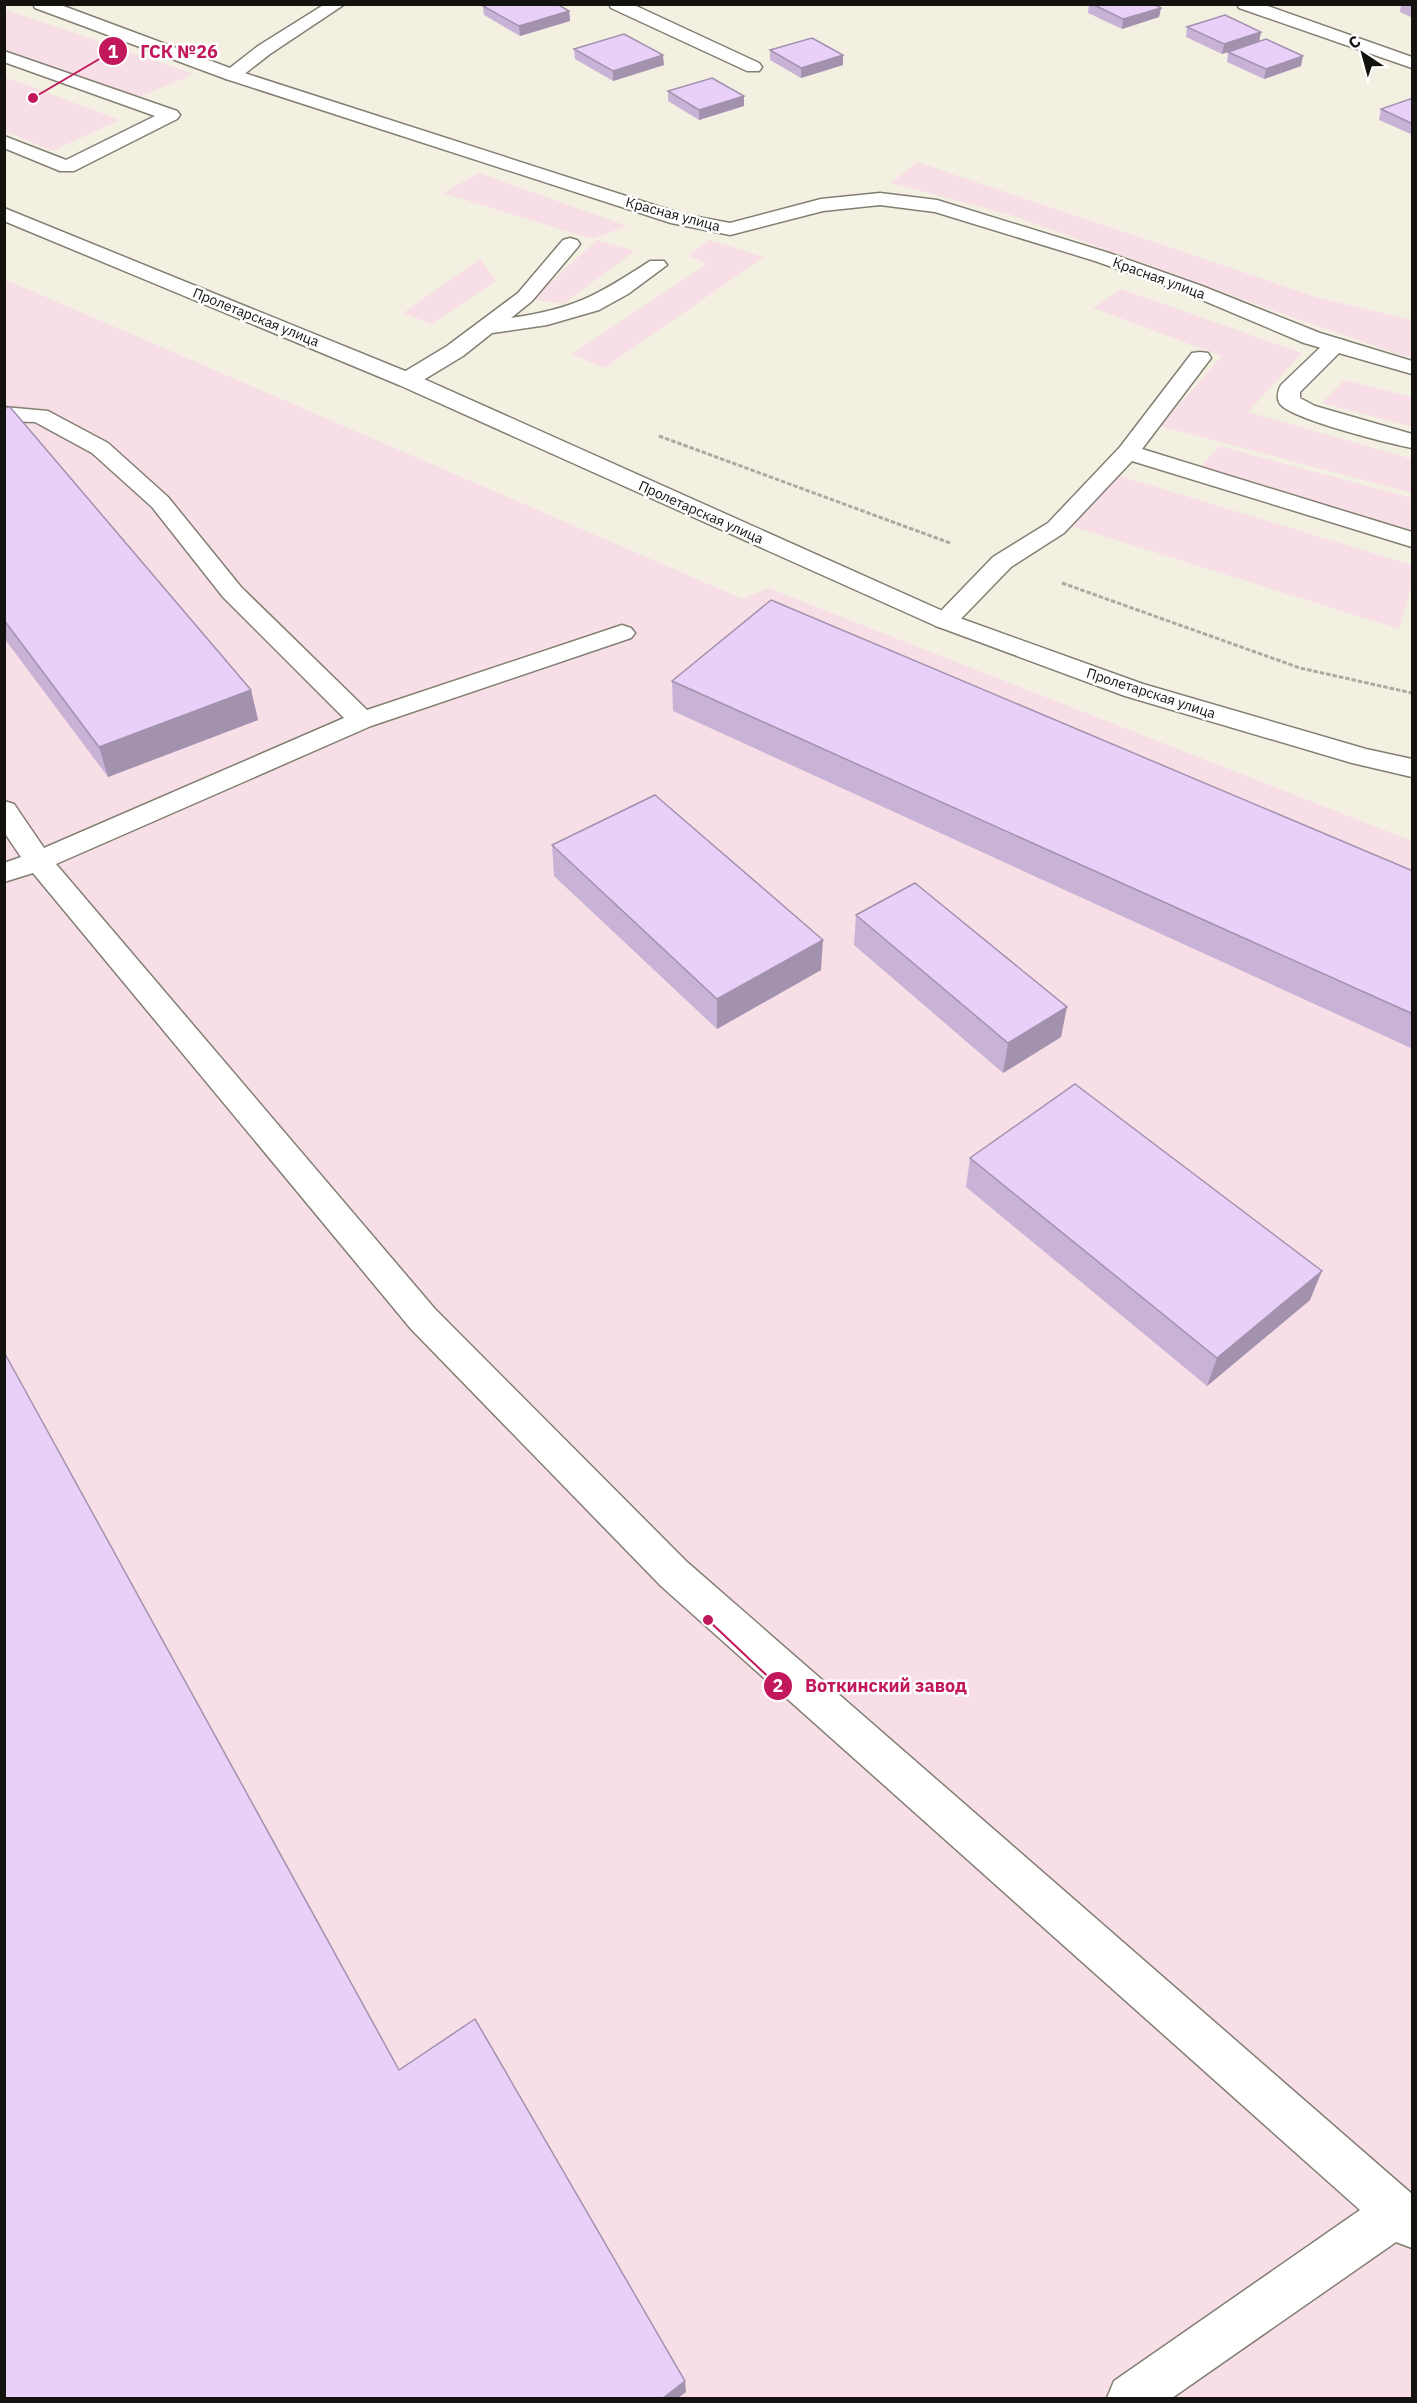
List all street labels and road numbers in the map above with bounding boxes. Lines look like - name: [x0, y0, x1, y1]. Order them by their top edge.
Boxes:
- street label: Красная улица: [624, 193, 723, 235]
- street label: Красная улица: [1110, 253, 1208, 303]
- street label: Пролетарская улица: [190, 283, 322, 351]
- street label: Пролетарская улица: [636, 476, 767, 548]
- street label: Пролетарская улица: [1084, 664, 1218, 723]

